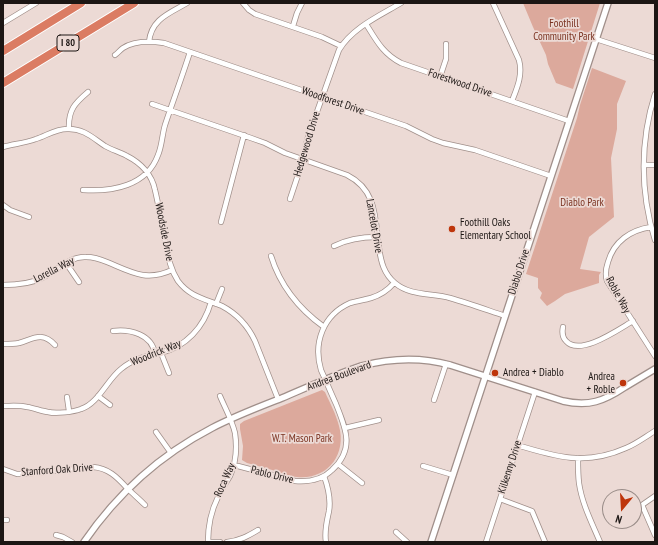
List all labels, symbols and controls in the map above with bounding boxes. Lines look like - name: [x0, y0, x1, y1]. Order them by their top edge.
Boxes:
- park label: Foothill Community Park: [533, 17, 595, 43]
- road number: I 80: [57, 35, 79, 51]
- street label: Forestwood Drive: [426, 66, 494, 100]
- street label: Woodforest Drive: [300, 84, 366, 118]
- street label: Hedgewood Drive: [291, 110, 323, 178]
- park label: Diablo Park: [560, 196, 604, 210]
- street label: Lancelot Drive: [363, 198, 385, 254]
- street label: Woodside Drive: [152, 202, 176, 262]
- place label: Foothill Oaks Elementary School: [460, 216, 531, 242]
- marker: Foothill Oaks Elementary School: [447, 224, 457, 234]
- street label: Diablo Drive: [505, 248, 533, 296]
- street label: Lorella Way: [31, 254, 77, 286]
- street label: Roble Way: [603, 275, 633, 315]
- street label: Woodrick Way: [129, 337, 183, 369]
- street label: Andrea Boulevard: [305, 358, 373, 394]
- place label: Andrea + Diablo: [503, 366, 564, 380]
- marker: Andrea + Diablo: [490, 368, 500, 378]
- place label: Andrea + Roble: [587, 370, 615, 396]
- marker: Andrea + Roble: [618, 378, 628, 388]
- park label: W.T. Mason Park: [272, 432, 332, 446]
- street label: Kilkenny Drive: [495, 439, 525, 495]
- street label: Stanford Oak Drive: [21, 461, 93, 479]
- street label: Roca Way: [212, 461, 238, 499]
- street label: Pablo Drive: [249, 463, 295, 487]
- north arrow: [602, 489, 642, 529]
- text: N: [614, 512, 624, 527]

